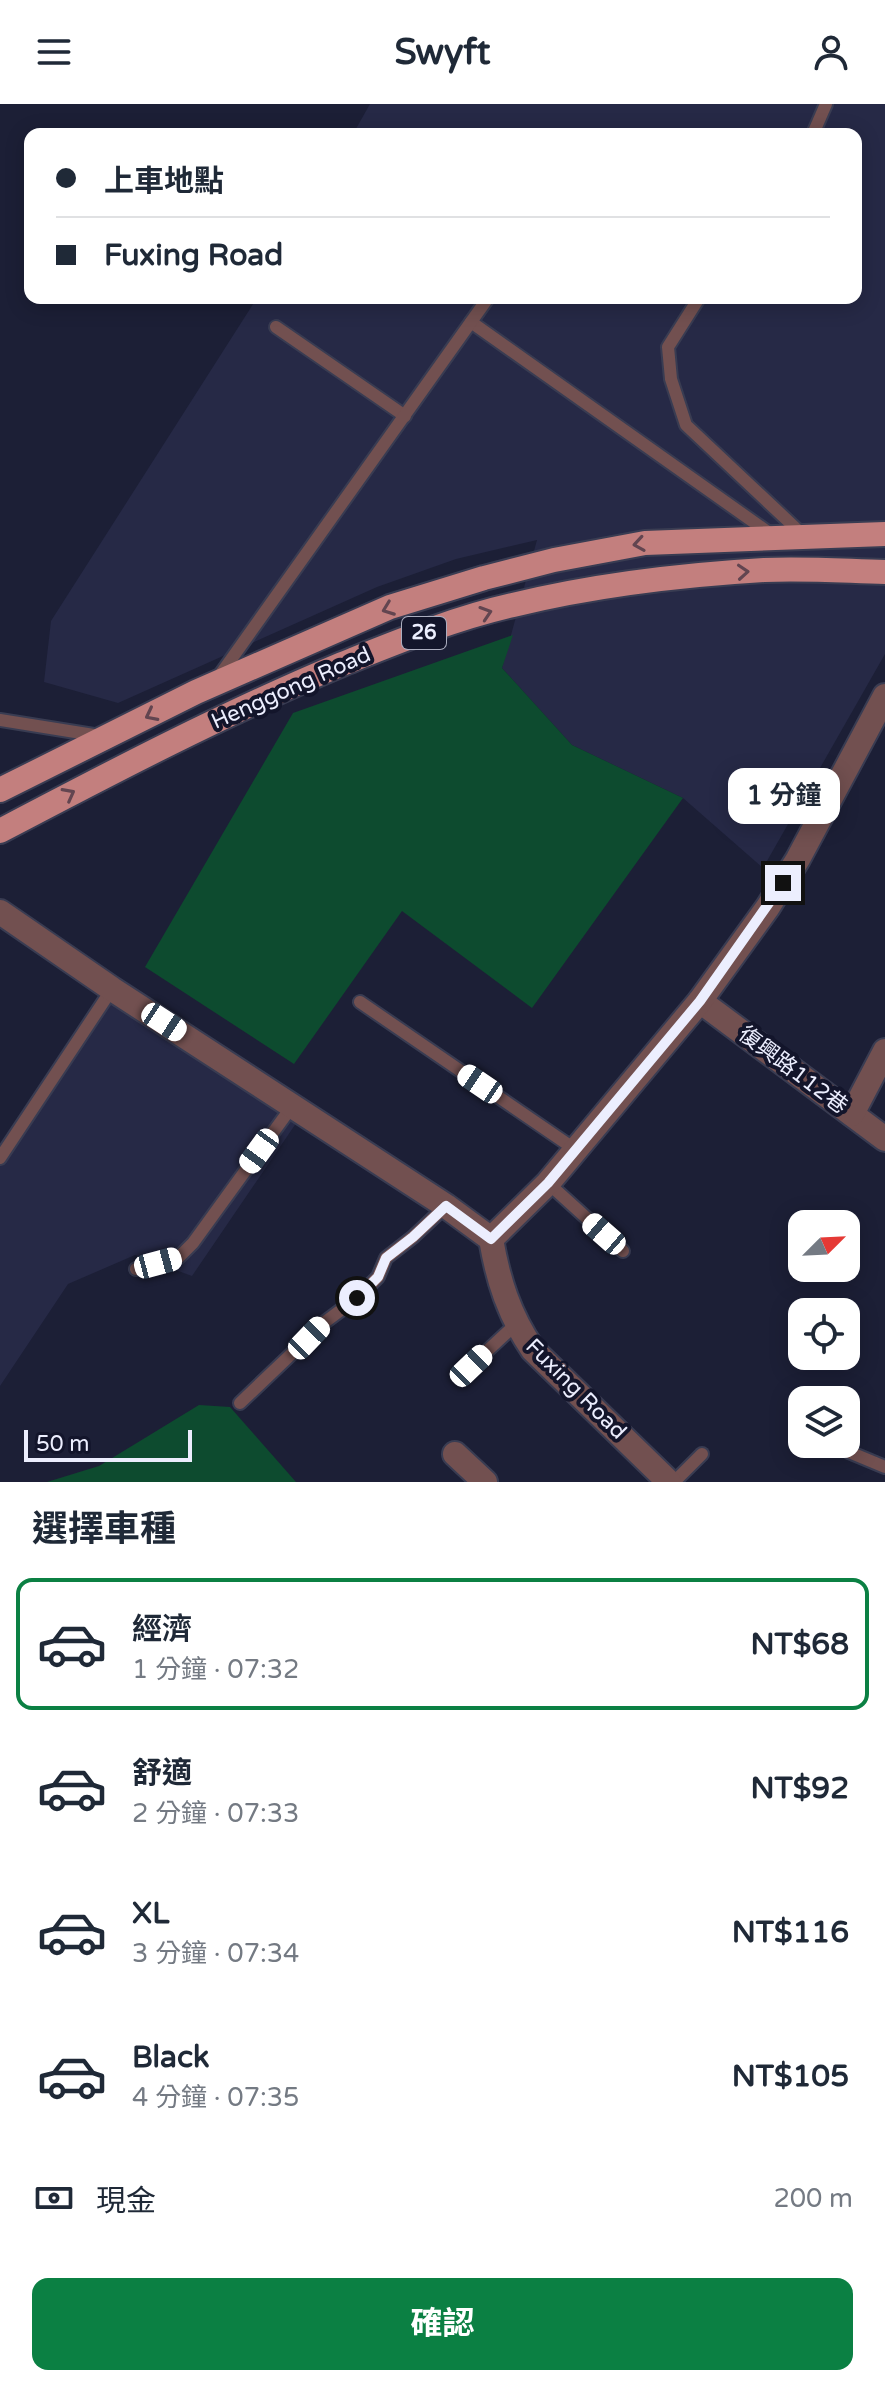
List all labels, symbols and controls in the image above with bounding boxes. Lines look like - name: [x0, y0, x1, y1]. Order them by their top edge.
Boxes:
- icon: menu: [32, 30, 76, 74]
- icon: person: [809, 30, 853, 74]
- text: Swyft: [394, 31, 491, 74]
- text: 上車地點: [104, 163, 224, 200]
- text: Fuxing Road: [104, 237, 283, 274]
- one-way arrow: [633, 535, 646, 552]
- one-way arrow: [736, 564, 749, 581]
- one-way arrow: [382, 599, 396, 616]
- one-way arrow: [479, 606, 493, 622]
- road number: 26: [402, 617, 446, 649]
- street label: Henggong Road: [207, 641, 375, 735]
- one-way arrow: [144, 705, 159, 721]
- callout: 1 分鐘: [727, 767, 839, 823]
- text: 1 分鐘: [746, 780, 822, 811]
- one-way arrow: [61, 789, 75, 804]
- route end: [765, 865, 801, 901]
- car: [137, 999, 191, 1045]
- street label: 復興路112巷: [733, 1021, 853, 1119]
- car: [453, 1061, 507, 1107]
- car: [235, 1125, 283, 1177]
- car: [578, 1209, 630, 1259]
- north arrow: [788, 1210, 860, 1282]
- map controls: [788, 1210, 860, 1458]
- car: [132, 1245, 184, 1281]
- route start: [339, 1280, 375, 1316]
- button: locate: [788, 1298, 860, 1370]
- car: [284, 1312, 334, 1364]
- street label: Fuxing Road: [520, 1333, 632, 1445]
- car: [445, 1341, 497, 1391]
- button: layers: [788, 1386, 860, 1458]
- scale bar: [24, 1426, 192, 1462]
- text: 50 m: [36, 1431, 90, 1457]
- text: 選擇車種: [32, 1508, 176, 1551]
- icon: car: [36, 1608, 108, 1680]
- text: 經濟: [132, 1611, 192, 1648]
- text: NT$68: [750, 1626, 849, 1663]
- text: 1 分鐘 · 07:32: [132, 1654, 299, 1685]
- icon: car: [36, 1752, 108, 1824]
- text: 舒適: [132, 1755, 192, 1792]
- text: NT$92: [750, 1770, 849, 1807]
- text: 2 分鐘 · 07:33: [132, 1798, 299, 1829]
- text: XL: [132, 1895, 169, 1932]
- icon: car: [36, 1896, 108, 1968]
- text: NT$116: [732, 1914, 849, 1951]
- text: 3 分鐘 · 07:34: [132, 1938, 299, 1969]
- text: Black: [132, 2039, 209, 2076]
- icon: car: [36, 2040, 108, 2112]
- text: NT$105: [732, 2058, 849, 2095]
- text: 4 分鐘 · 07:35: [132, 2082, 299, 2113]
- icon: cash: [32, 2176, 76, 2220]
- text: 現金: [96, 2183, 156, 2220]
- text: 200 m: [773, 2183, 853, 2214]
- button: 確認: [32, 2278, 853, 2370]

